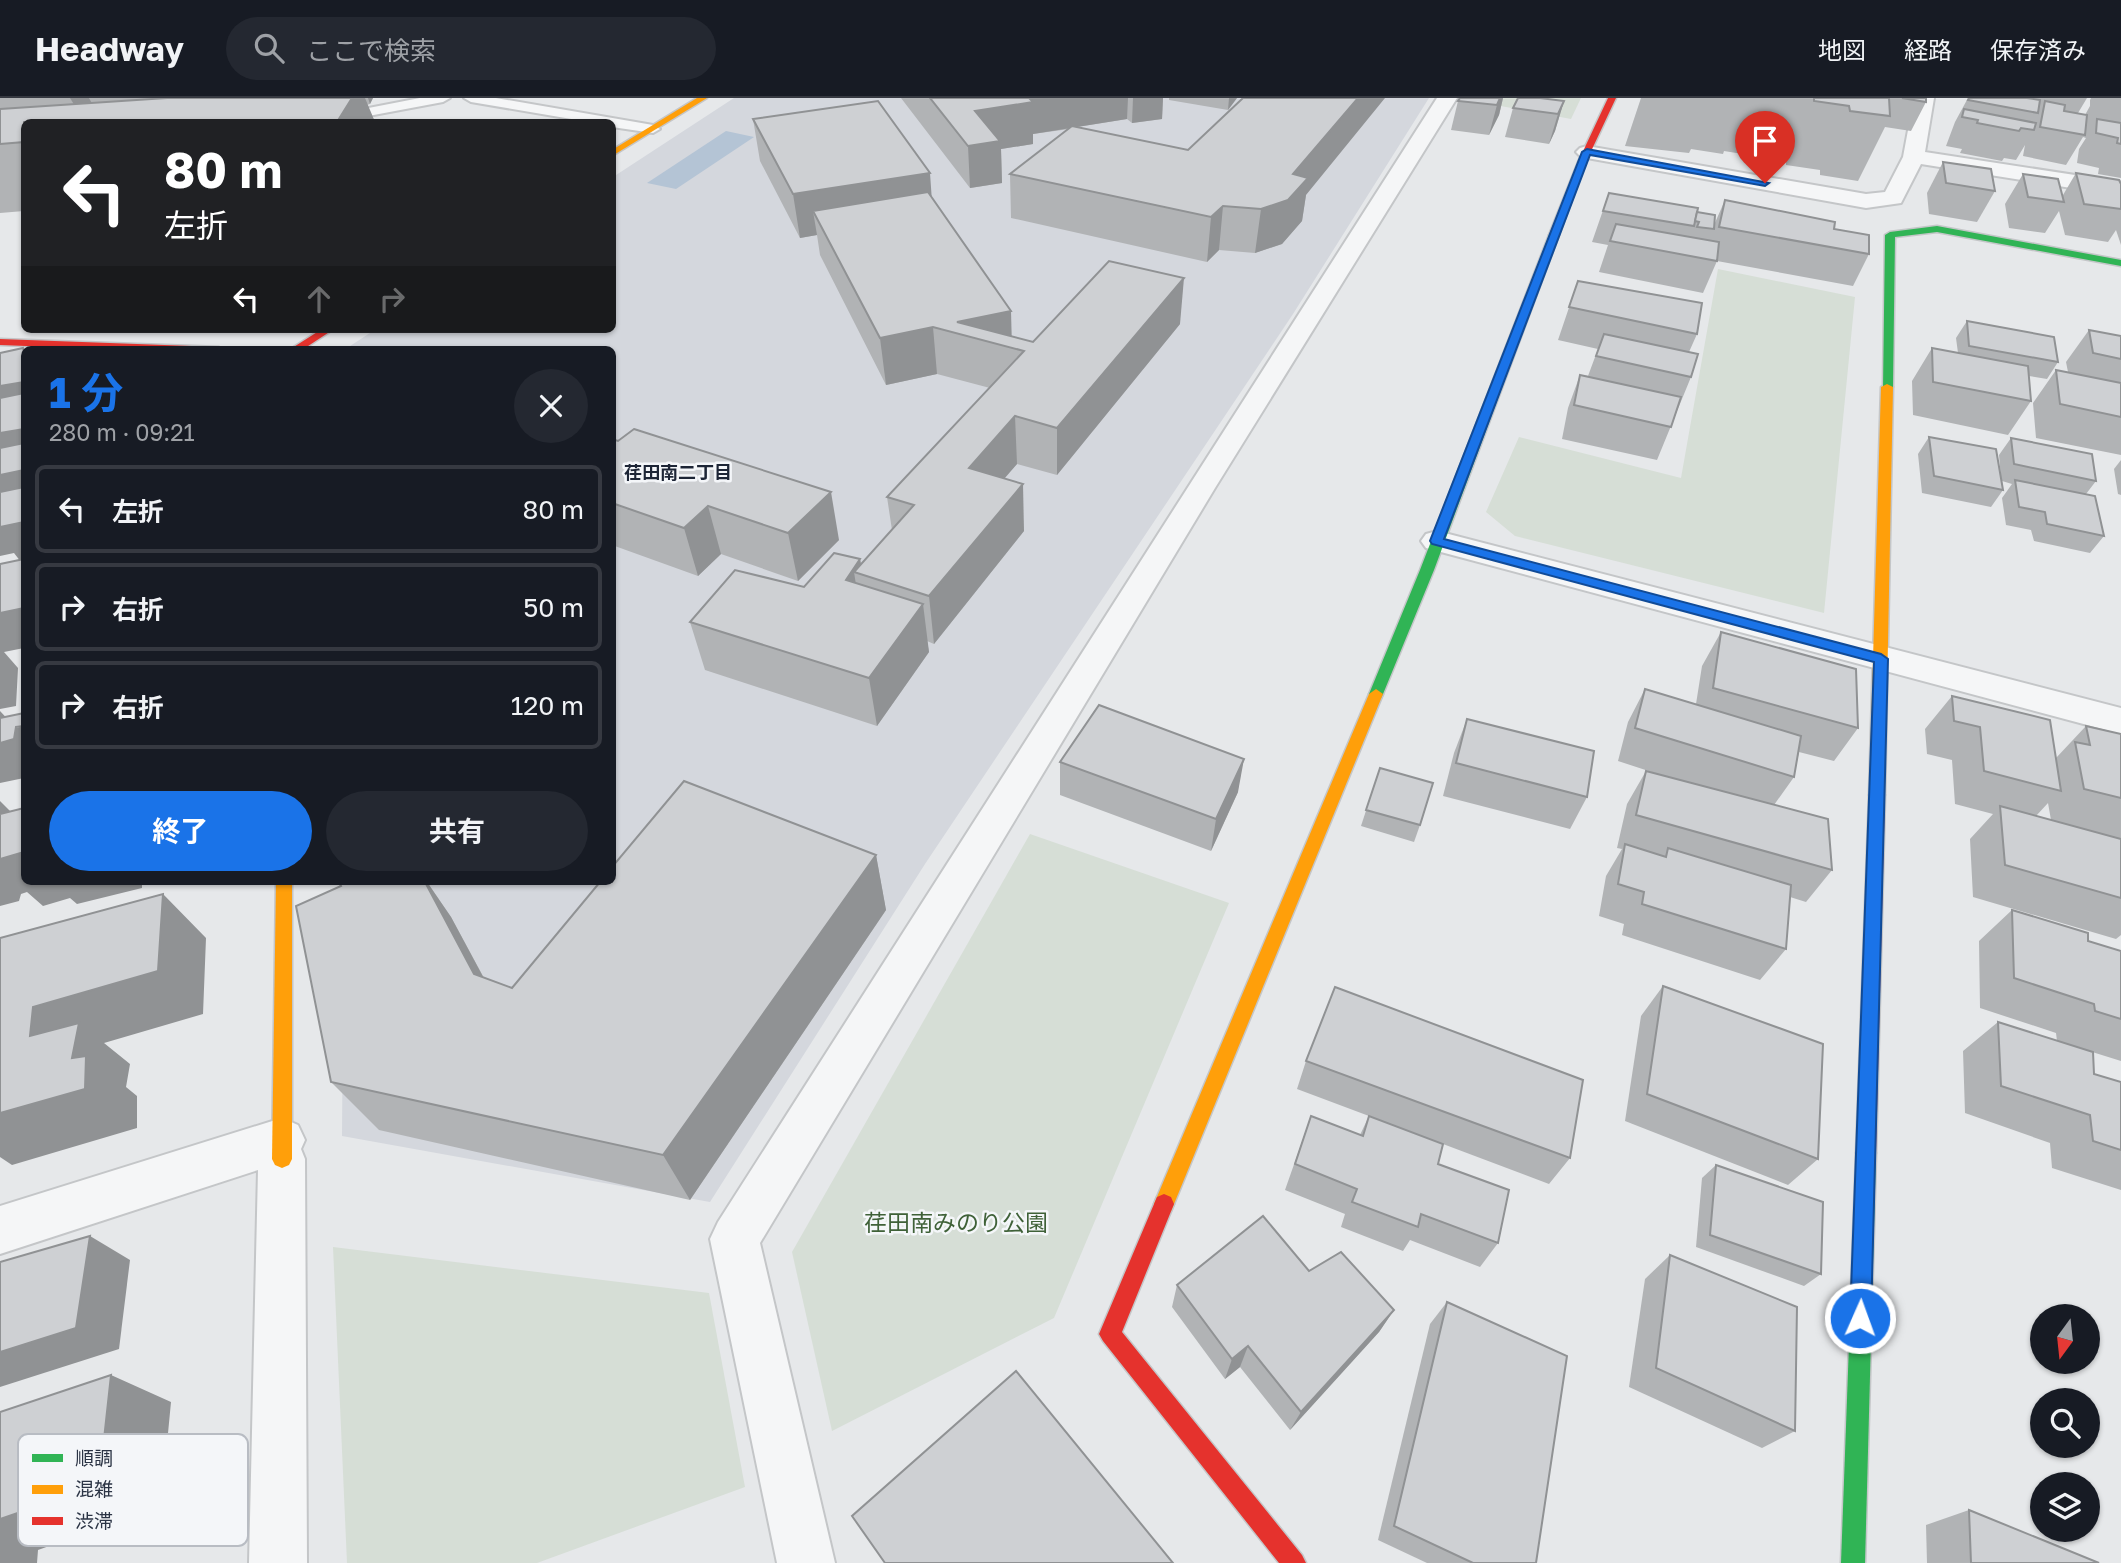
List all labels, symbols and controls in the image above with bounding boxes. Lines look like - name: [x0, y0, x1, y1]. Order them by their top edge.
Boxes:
- search box: [226, 17, 716, 80]
- text: Headway: [35, 29, 184, 68]
- icon: search: [250, 29, 288, 67]
- text: ここで検索: [306, 35, 436, 66]
- text: 地図: [1818, 35, 1866, 64]
- text: 経路: [1904, 35, 1952, 64]
- text: 保存済み: [1990, 35, 2086, 64]
- pin: [1735, 111, 1795, 183]
- icon: arrive: [1746, 122, 1784, 160]
- text: 80 m: [164, 140, 282, 199]
- icon: left: [49, 147, 140, 238]
- text: 左折: [164, 206, 228, 244]
- icon: left: [227, 280, 265, 318]
- icon: ahead: [300, 280, 338, 318]
- icon: right: [373, 280, 411, 318]
- text: 1 分: [49, 367, 123, 417]
- button: close: [514, 369, 588, 443]
- text: 280 m · 09:21: [49, 418, 195, 446]
- district label: 荏田南二丁目: [624, 461, 732, 483]
- icon: left: [53, 490, 91, 528]
- text: 80 m: [523, 494, 584, 525]
- text: 左折: [112, 496, 164, 527]
- icon: right: [53, 588, 91, 626]
- text: 50 m: [523, 592, 584, 623]
- text: 右折: [112, 594, 164, 625]
- icon: right: [53, 686, 91, 724]
- text: 120 m: [511, 690, 584, 721]
- text: 右折: [112, 692, 164, 723]
- button: 終了: [49, 791, 312, 871]
- button: 共有: [326, 791, 588, 871]
- park label: 荏田南みのり公園: [864, 1208, 1048, 1236]
- position arrow: [1823, 1281, 1897, 1355]
- north arrow: [2030, 1304, 2100, 1374]
- map controls: [2030, 1304, 2100, 1542]
- button: search: [2030, 1388, 2100, 1458]
- legend: [18, 1434, 248, 1546]
- text: 順調: [75, 1446, 113, 1469]
- button: layers: [2030, 1472, 2100, 1542]
- text: 混雑: [75, 1477, 113, 1500]
- text: 渋滞: [75, 1509, 113, 1532]

